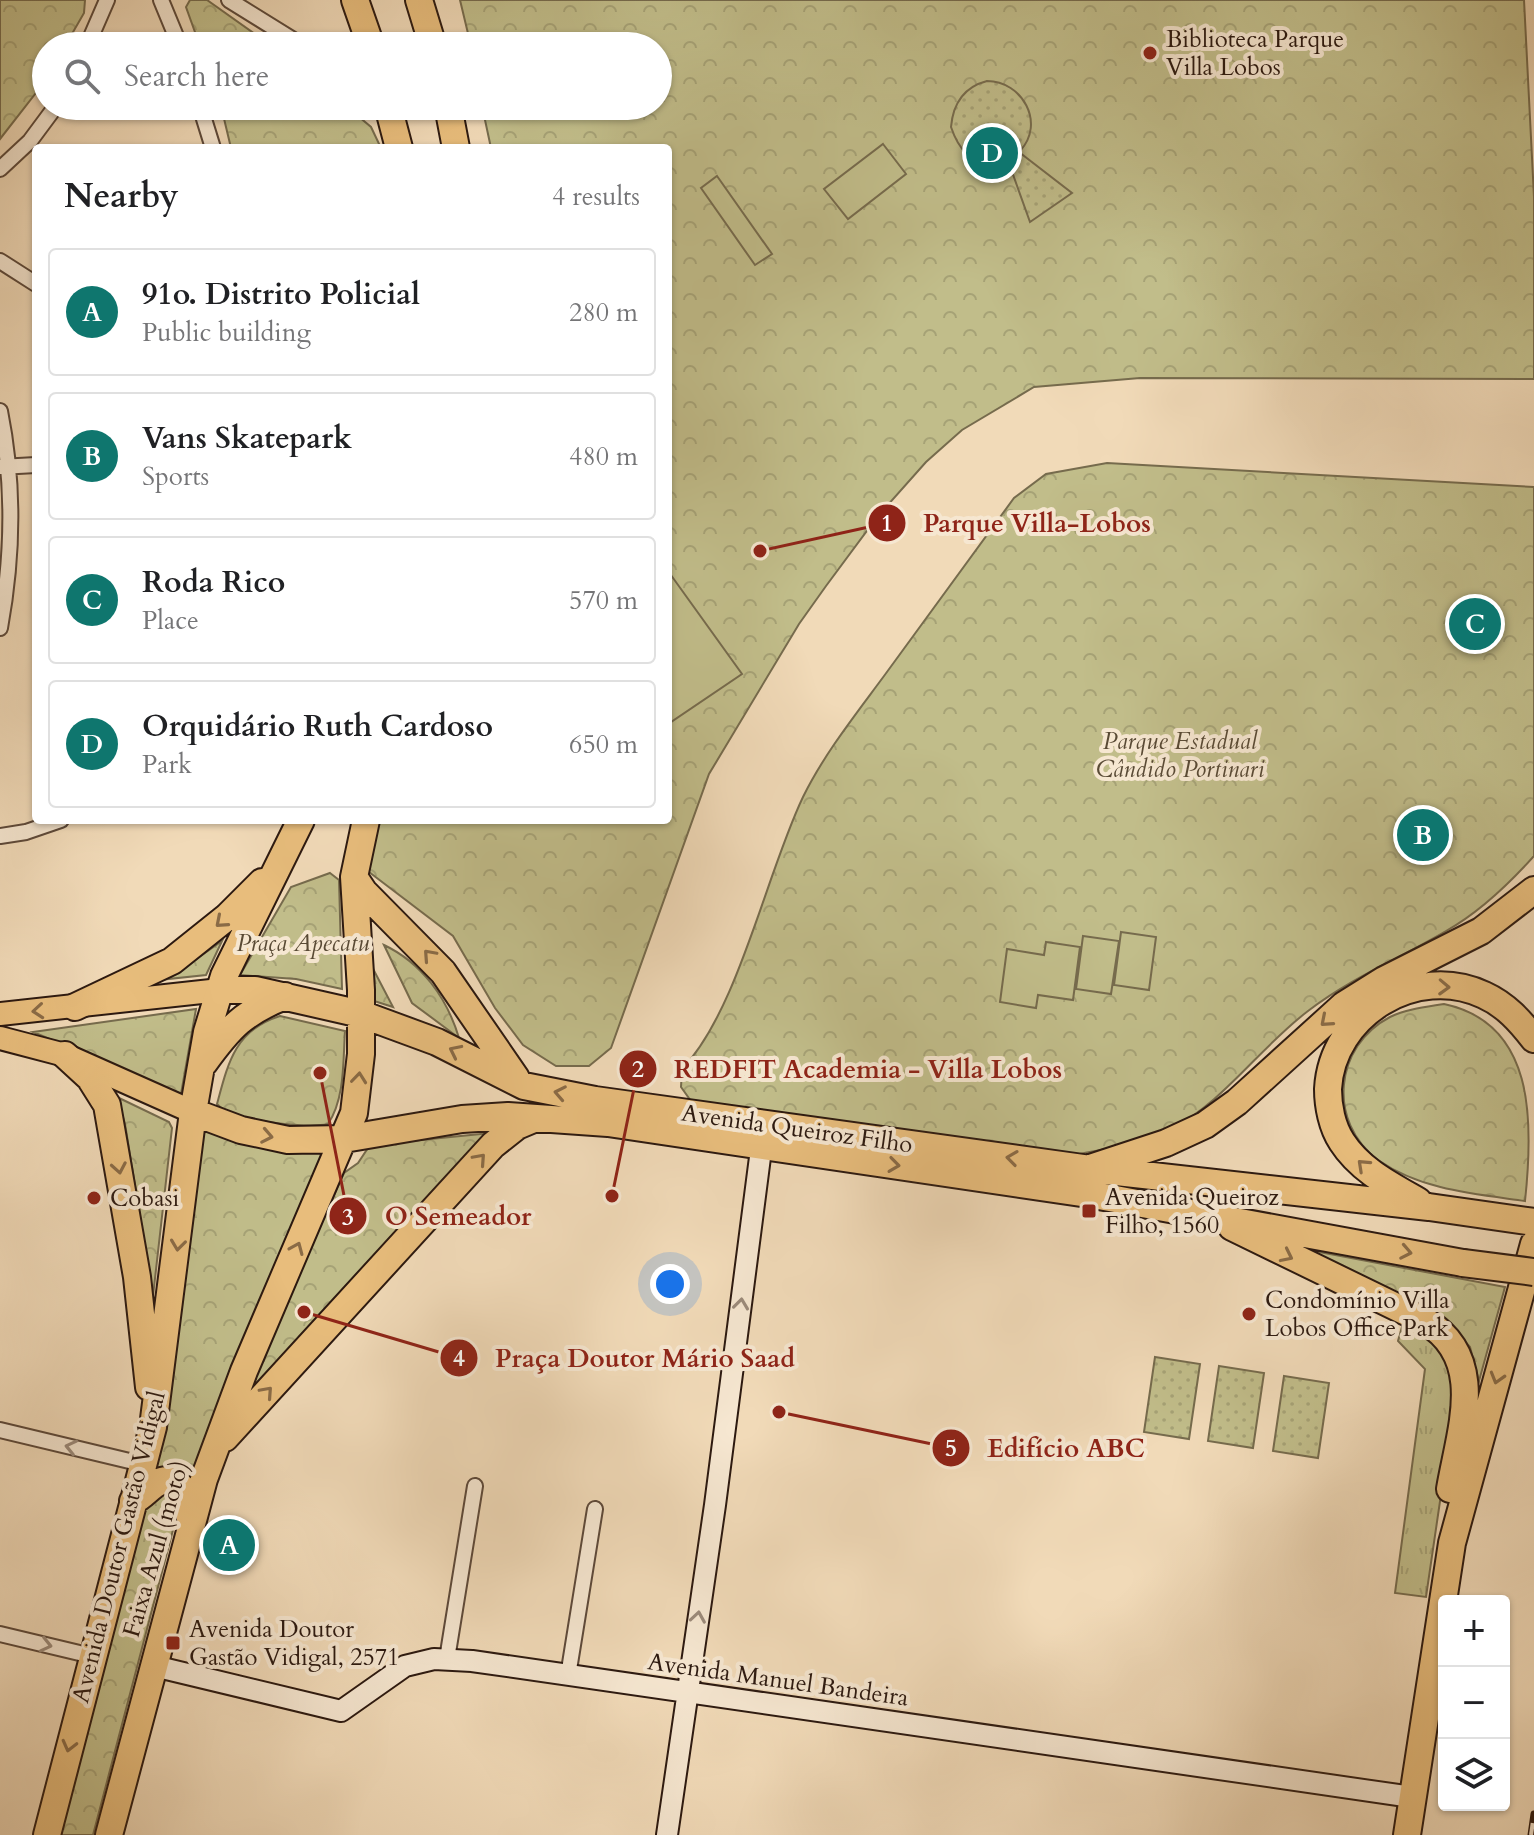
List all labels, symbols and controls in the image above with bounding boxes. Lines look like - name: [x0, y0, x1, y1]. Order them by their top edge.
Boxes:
- place label: Biblioteca Parque Villa Lobos: [1166, 23, 1344, 84]
- search box: [32, 32, 672, 120]
- marker: Biblioteca Parque Villa Lobos: [1141, 44, 1159, 62]
- icon: search: [60, 54, 104, 98]
- text: Search here: [124, 56, 269, 97]
- pin: D: [966, 123, 1018, 183]
- text: Nearby: [64, 173, 179, 219]
- text: 4 results: [552, 179, 640, 214]
- text: 91o. Distrito Policial: [142, 274, 420, 315]
- text: A: [82, 295, 102, 330]
- text: 280 m: [569, 295, 638, 330]
- text: Public building: [142, 315, 311, 350]
- text: Vans Skatepark: [142, 418, 352, 459]
- text: B: [83, 439, 101, 474]
- text: 480 m: [569, 439, 638, 474]
- text: Sports: [142, 459, 209, 494]
- callout: Parque Villa-Lobos: [867, 498, 1167, 548]
- text: Parque Villa-Lobos: [923, 506, 1151, 541]
- text: 1: [881, 507, 893, 540]
- text: Roda Rico: [142, 562, 285, 603]
- text: C: [82, 583, 102, 618]
- text: 570 m: [569, 583, 638, 618]
- pin: C: [1449, 594, 1501, 654]
- text: Place: [142, 603, 199, 638]
- text: Orquidário Ruth Cardoso: [142, 706, 493, 747]
- park label: Parque Estadual Cândido Portinari: [1096, 725, 1265, 786]
- text: D: [81, 727, 103, 762]
- text: 650 m: [569, 727, 638, 762]
- text: Park: [142, 747, 192, 782]
- pin: B: [1397, 805, 1449, 865]
- one-way arrow: [215, 912, 230, 927]
- park label: Praça Apecatu: [236, 927, 370, 960]
- one-way arrow: [423, 950, 438, 964]
- one-way arrow: [1438, 978, 1451, 995]
- one-way arrow: [31, 1003, 44, 1020]
- one-way arrow: [1320, 1011, 1335, 1026]
- callout: REDFIT Academia - Villa Lobos: [618, 1044, 1078, 1094]
- one-way arrow: [448, 1045, 463, 1061]
- text: REDFIT Academia - Villa Lobos: [674, 1052, 1062, 1087]
- text: 2: [632, 1053, 644, 1086]
- one-way arrow: [350, 1071, 367, 1084]
- one-way arrow: [553, 1086, 566, 1103]
- street label: Avenida Queiroz Filho: [679, 1096, 915, 1162]
- one-way arrow: [260, 1127, 274, 1144]
- one-way arrow: [1005, 1150, 1019, 1167]
- one-way arrow: [471, 1154, 485, 1169]
- one-way arrow: [887, 1156, 901, 1173]
- one-way arrow: [1358, 1160, 1372, 1174]
- one-way arrow: [109, 1161, 126, 1174]
- place label: Avenida Queiroz Filho, 1560: [1105, 1181, 1279, 1242]
- place label: Cobasi: [110, 1182, 180, 1215]
- marker: Cobasi: [85, 1189, 103, 1207]
- callout: O Semeador: [328, 1191, 547, 1241]
- text: O Semeador: [385, 1199, 532, 1234]
- text: 3: [342, 1201, 354, 1234]
- marker: Avenida Queiroz Filho, 1560: [1080, 1202, 1098, 1220]
- one-way arrow: [169, 1239, 186, 1252]
- one-way arrow: [288, 1242, 304, 1257]
- one-way arrow: [1399, 1243, 1413, 1260]
- one-way arrow: [1279, 1246, 1294, 1262]
- your location: [650, 1264, 690, 1304]
- place label: Condomínio Villa Lobos Office Park: [1265, 1284, 1450, 1345]
- one-way arrow: [732, 1297, 749, 1311]
- marker: Condomínio Villa Lobos Office Park: [1240, 1305, 1258, 1323]
- callout: Praça Doutor Mário Saad: [439, 1333, 811, 1383]
- text: Praça Doutor Mário Saad: [495, 1341, 795, 1376]
- text: 4: [453, 1342, 465, 1375]
- one-way arrow: [1490, 1371, 1506, 1385]
- one-way arrow: [257, 1386, 271, 1401]
- street label: Avenida Doutor Gastão Vidigal: [64, 1388, 174, 1706]
- callout: Edifício ABC: [931, 1423, 1161, 1473]
- text: Edifício ABC: [987, 1431, 1145, 1466]
- text: 5: [945, 1432, 957, 1465]
- one-way arrow: [65, 1439, 79, 1456]
- street label: Faixa Azul (moto): [115, 1457, 197, 1641]
- pin: A: [203, 1515, 255, 1575]
- map controls: [1438, 1595, 1510, 1811]
- button: +: [1438, 1595, 1510, 1667]
- one-way arrow: [689, 1610, 706, 1624]
- place label: Avenida Doutor Gastão Vidigal, 2571: [189, 1613, 399, 1674]
- marker: Avenida Doutor Gastão Vidigal, 2571: [164, 1634, 182, 1652]
- one-way arrow: [39, 1636, 53, 1653]
- street label: Avenida Manuel Bandeira: [645, 1645, 911, 1715]
- button: −: [1438, 1667, 1510, 1739]
- one-way arrow: [62, 1739, 79, 1752]
- button: layers: [1438, 1739, 1510, 1811]

